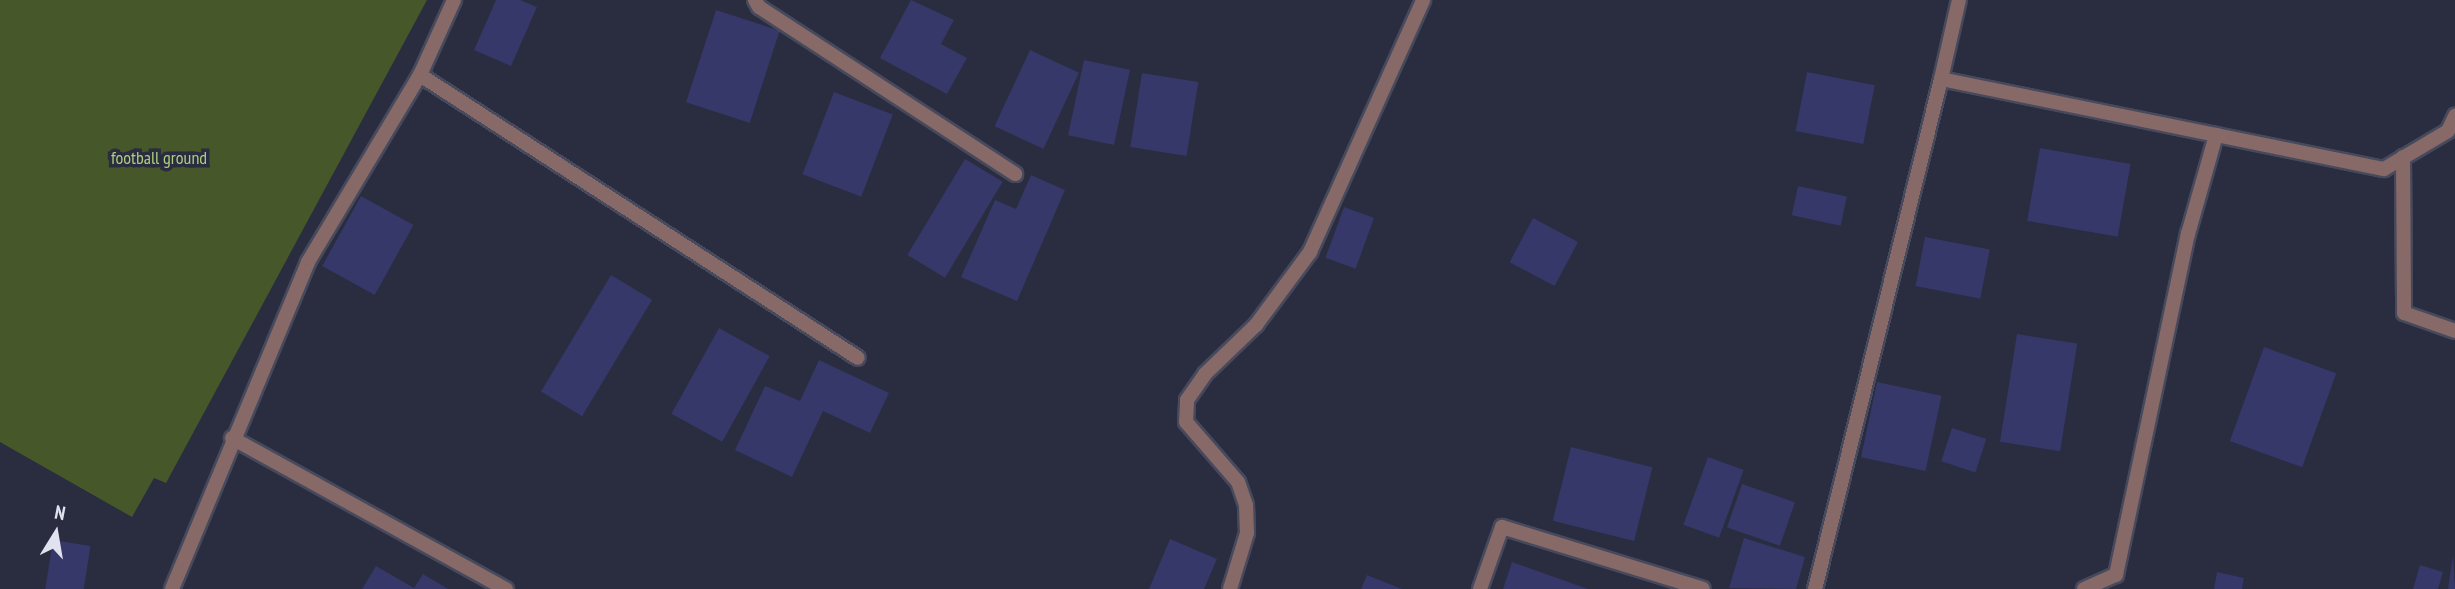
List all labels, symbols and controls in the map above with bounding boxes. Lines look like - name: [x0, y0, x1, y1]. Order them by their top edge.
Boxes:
- park label: football ground: [111, 147, 207, 169]
- north arrow: [21, 498, 91, 568]
- text: N: [53, 500, 67, 525]

